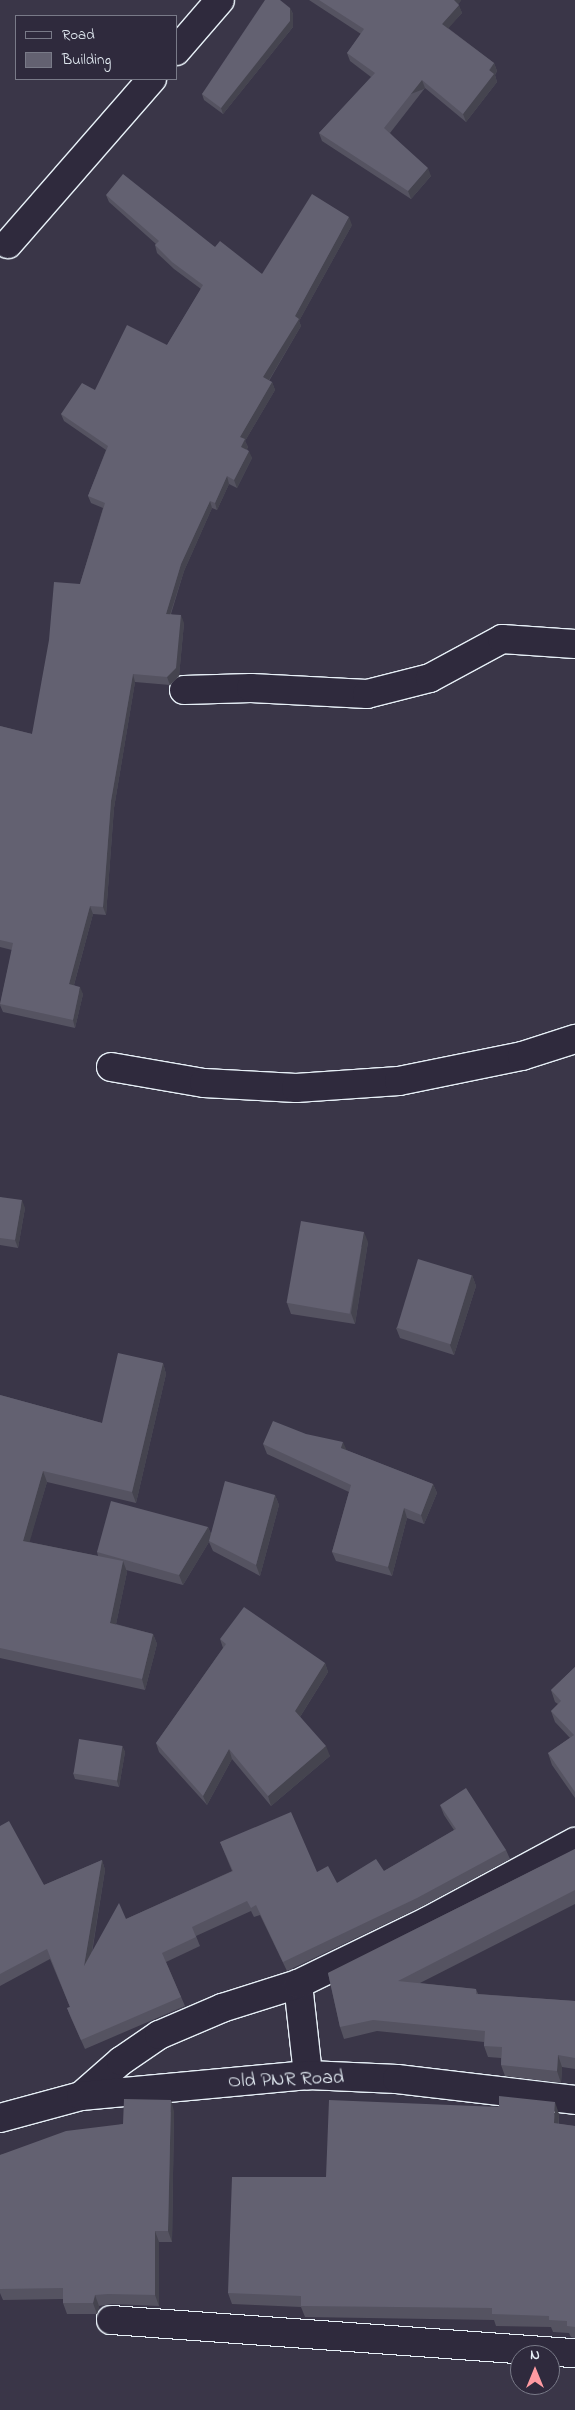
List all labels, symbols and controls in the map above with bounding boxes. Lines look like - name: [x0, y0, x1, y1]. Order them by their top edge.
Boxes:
- legend: [15, 15, 178, 80]
- text: Road: [62, 24, 95, 46]
- text: Building: [62, 49, 111, 71]
- street label: Old PNR Road: [228, 2066, 344, 2094]
- north arrow: [510, 2345, 560, 2395]
- text: N: [530, 2345, 540, 2366]

